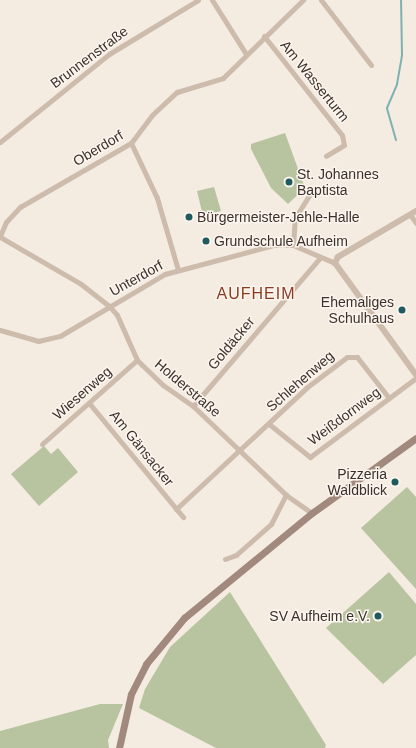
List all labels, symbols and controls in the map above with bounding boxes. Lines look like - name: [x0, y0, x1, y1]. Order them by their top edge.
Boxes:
- street label: Brunnenstraße: [47, 22, 131, 92]
- street label: Am Wasserturm: [277, 37, 353, 125]
- street label: Oberdorf: [70, 127, 126, 169]
- place label: St. Johannes Baptista: [297, 166, 379, 198]
- marker: St. Johannes Baptista: [284, 177, 294, 187]
- place label: Bürgermeister-Jehle-Halle: [197, 209, 360, 225]
- marker: Bürgermeister-Jehle-Halle: [184, 212, 194, 222]
- place label: Grundschule Aufheim: [214, 233, 349, 249]
- marker: Grundschule Aufheim: [201, 236, 211, 246]
- street label: Unterdorf: [106, 257, 166, 299]
- district label: AUFHEIM: [216, 284, 296, 304]
- place label: Ehemaliges Schulhaus: [321, 294, 394, 326]
- marker: Ehemaliges Schulhaus: [397, 305, 407, 315]
- street label: Goldäcker: [204, 313, 258, 373]
- street label: Schlehenweg: [263, 347, 337, 415]
- street label: Holderstraße: [152, 356, 224, 420]
- street label: Wiesenweg: [49, 363, 115, 423]
- street label: Weißdornweg: [305, 383, 383, 449]
- street label: Am Gänsacker: [106, 407, 178, 489]
- place label: Pizzeria Waldblick: [328, 466, 387, 498]
- marker: Pizzeria Waldblick: [390, 477, 400, 487]
- place label: SV Aufheim e.V.: [269, 608, 370, 624]
- marker: SV Aufheim e.V.: [373, 611, 383, 621]

